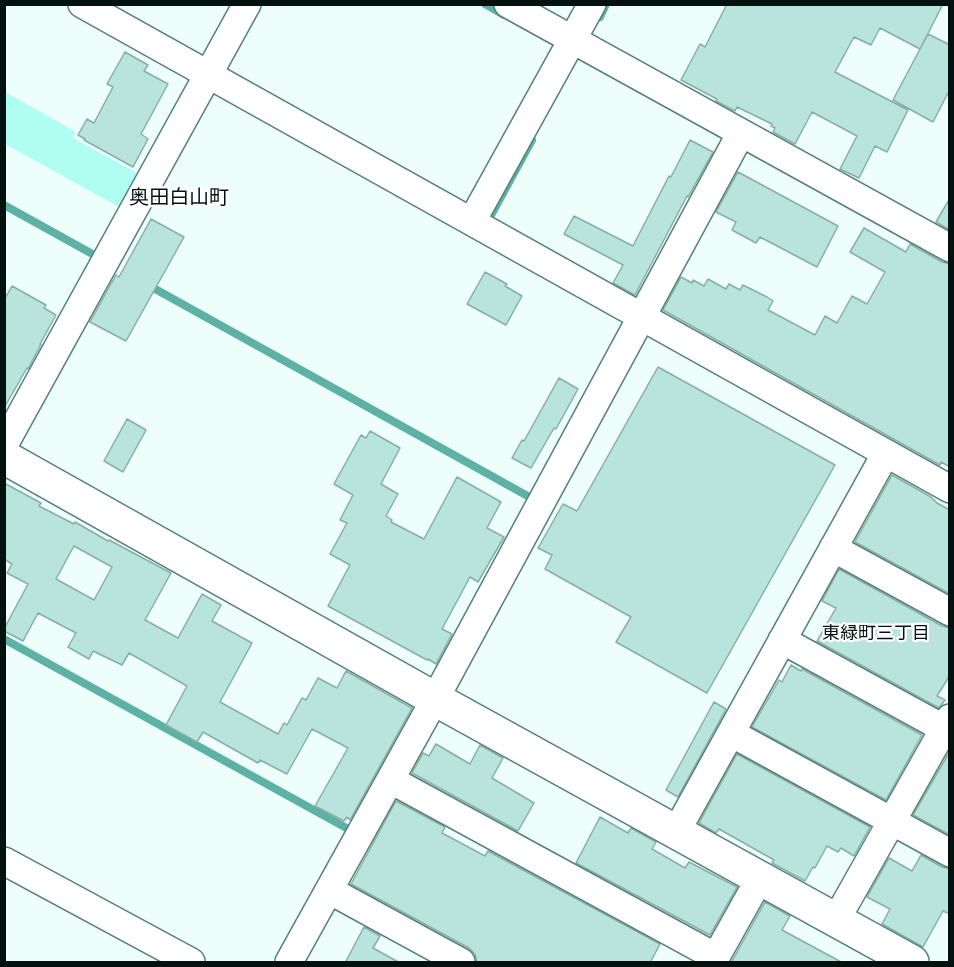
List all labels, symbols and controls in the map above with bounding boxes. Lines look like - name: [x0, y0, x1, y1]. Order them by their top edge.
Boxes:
- district label: 奥田白山町: [129, 186, 229, 210]
- district label: 東緑町三丁目: [822, 623, 930, 645]

